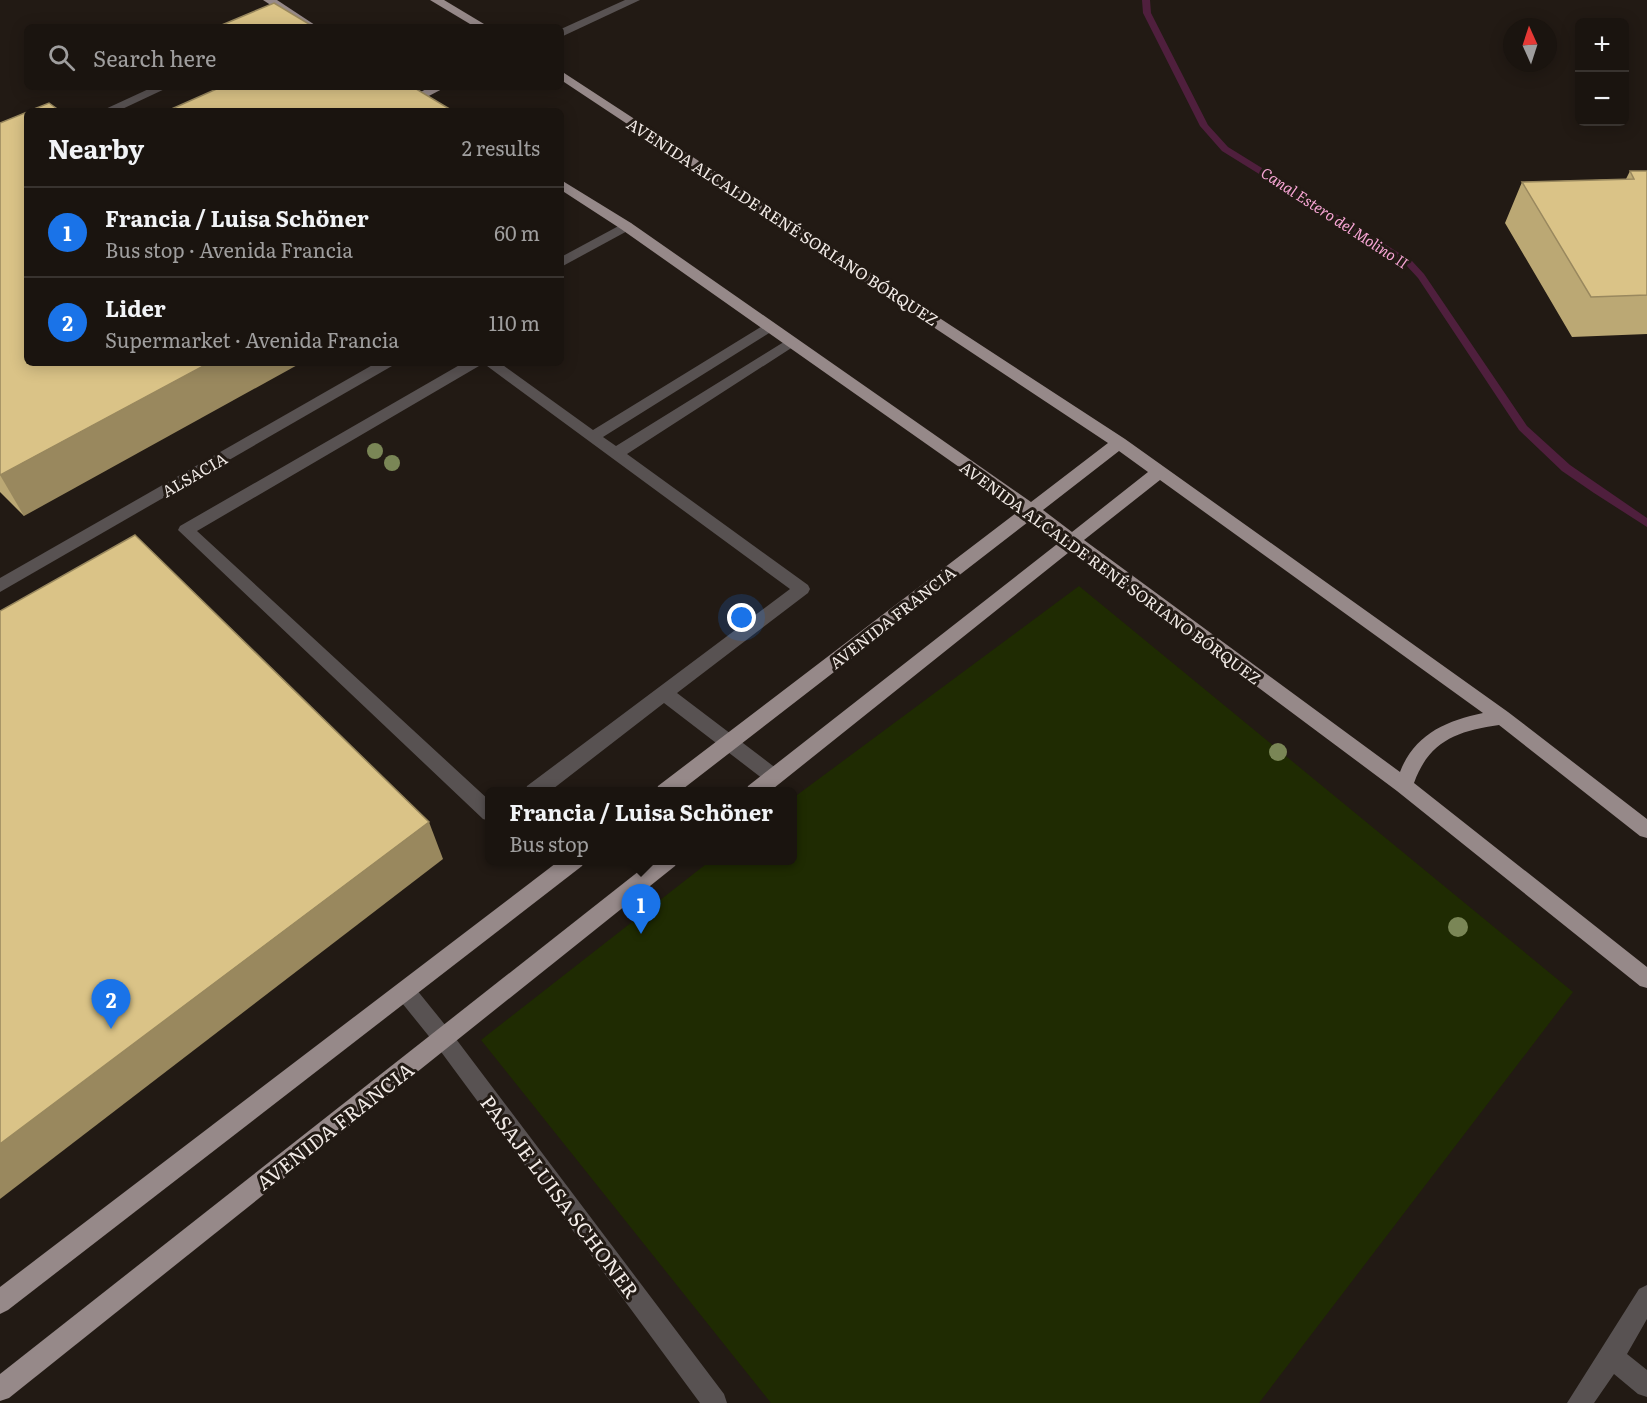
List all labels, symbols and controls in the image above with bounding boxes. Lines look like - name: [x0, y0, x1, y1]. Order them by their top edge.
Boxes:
- north arrow: [1503, 18, 1557, 72]
- map controls: [1575, 18, 1629, 126]
- button: +: [1575, 18, 1629, 72]
- search box: [24, 24, 564, 90]
- icon: search: [45, 41, 78, 74]
- text: Search here: [93, 41, 216, 74]
- button: −: [1575, 72, 1629, 126]
- street label: AVENIDA ALCALDE RENÉ SORIANO BÓRQUEZ: [623, 111, 943, 331]
- text: Nearby: [48, 128, 144, 167]
- text: 2 results: [462, 132, 540, 162]
- water label: Canal Estero del Molino II: [1257, 161, 1414, 274]
- text: Francia / Luisa Schöner: [105, 201, 369, 234]
- text: 1: [63, 217, 72, 247]
- text: 60 m: [494, 217, 540, 247]
- text: Bus stop · Avenida Francia: [105, 234, 353, 264]
- text: Lider: [105, 291, 166, 324]
- text: 2: [62, 307, 73, 337]
- text: 110 m: [489, 307, 540, 337]
- text: Supermarket · Avenida Francia: [105, 324, 399, 354]
- street label: ALSACIA: [157, 445, 231, 502]
- street label: AVENIDA ALCALDE RENÉ SORIANO BÓRQUEZ: [956, 454, 1266, 690]
- street label: AVENIDA FRANCIA: [824, 560, 960, 674]
- your location: [727, 603, 756, 632]
- popup: [485, 787, 797, 865]
- text: Francia / Luisa Schöner: [509, 795, 773, 828]
- text: Bus stop: [509, 828, 589, 858]
- pin: 1: [622, 884, 660, 934]
- pin: 2: [92, 980, 130, 1029]
- street label: AVENIDA FRANCIA: [249, 1054, 419, 1196]
- street label: PASAJE LUISA SCHONER: [474, 1088, 648, 1304]

